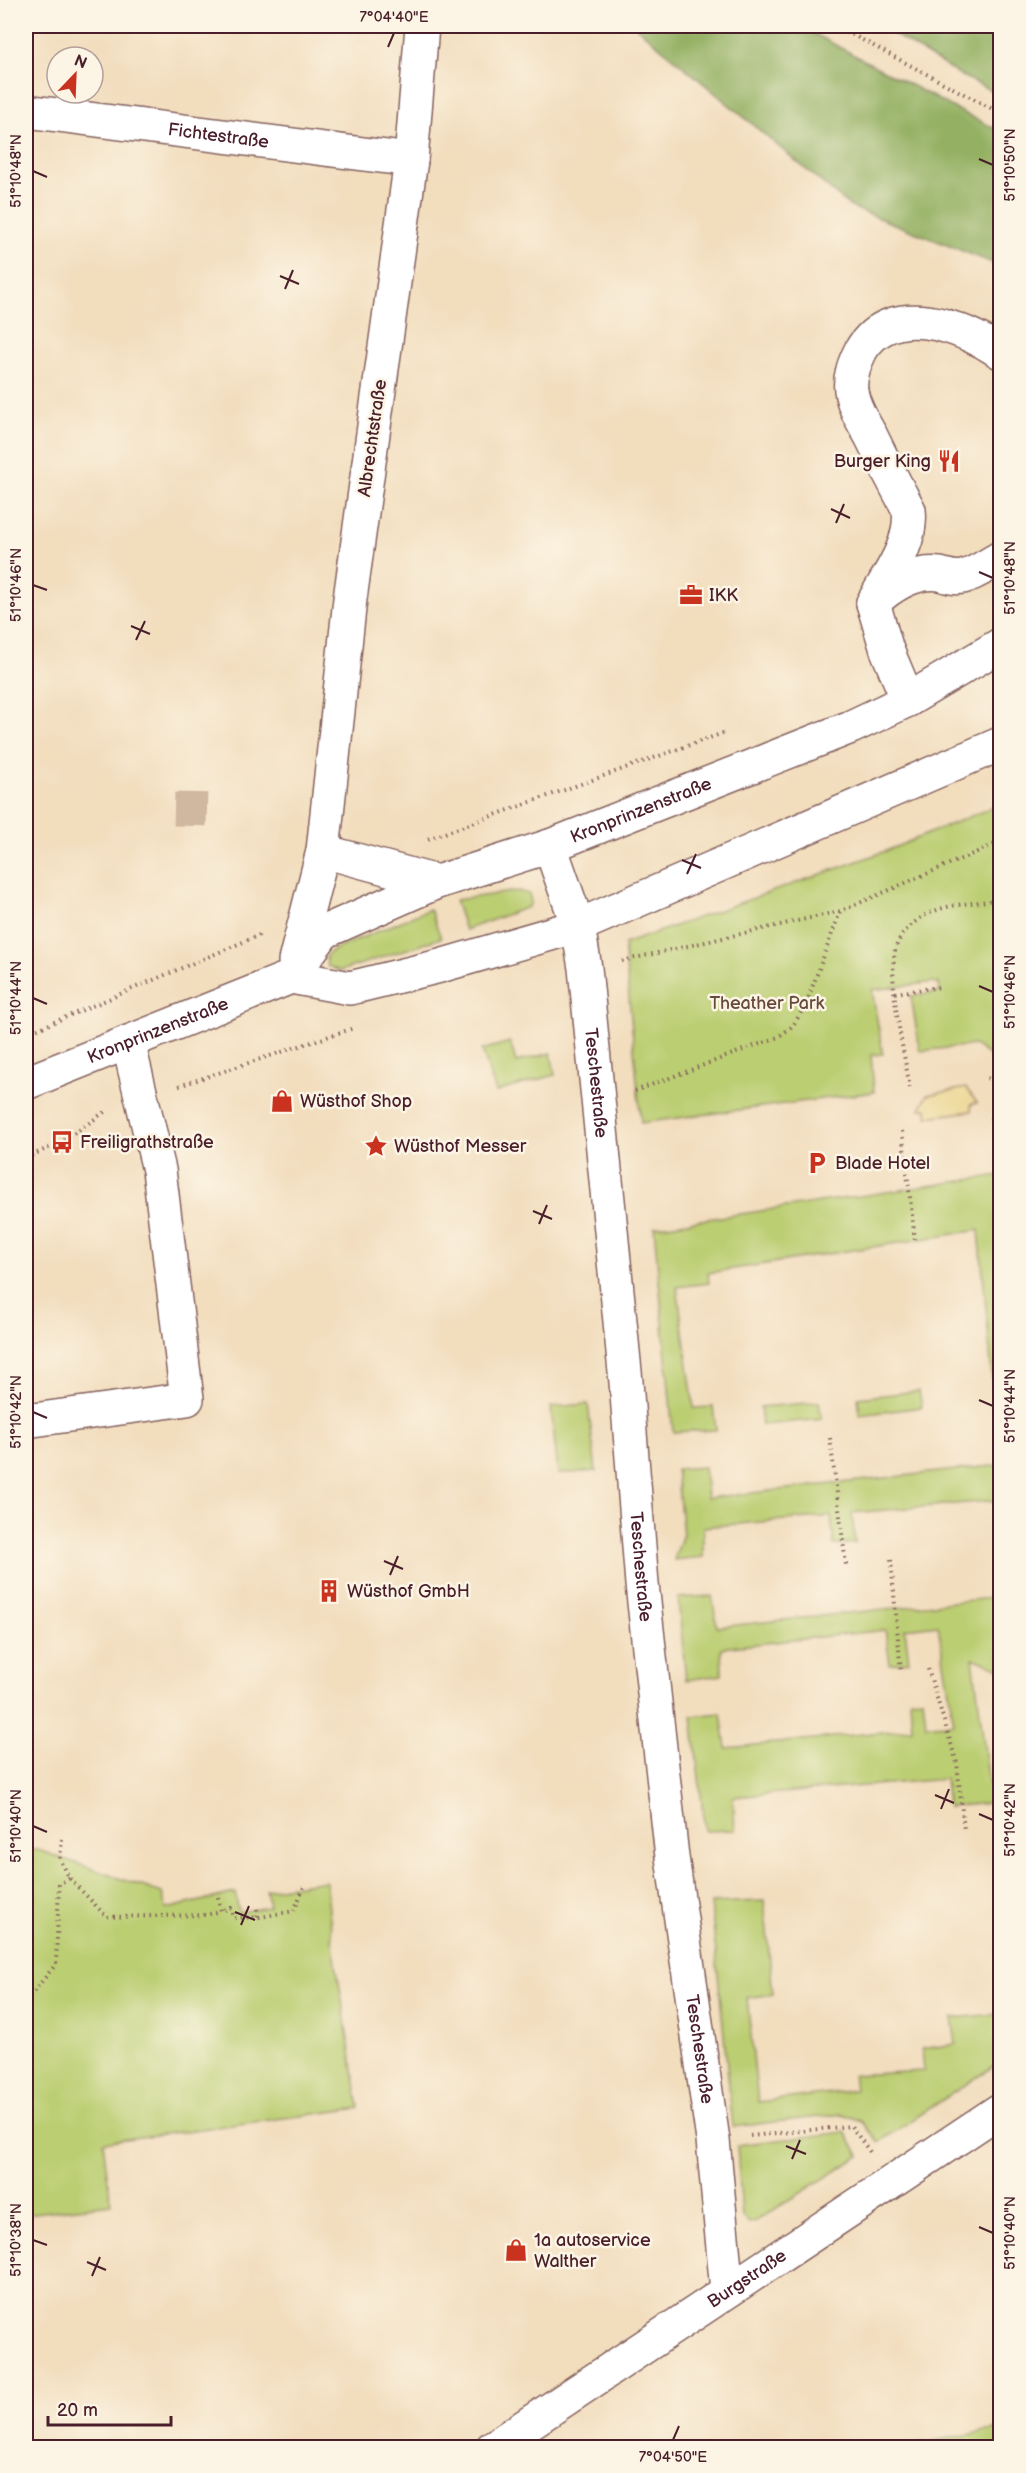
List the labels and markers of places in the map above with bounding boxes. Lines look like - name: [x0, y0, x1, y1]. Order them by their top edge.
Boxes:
- restaurant icon: Burger King: [936, 448, 962, 474]
- place label: Burger King: [834, 451, 931, 472]
- office icon: IKK: [678, 582, 704, 608]
- place label: IKK: [709, 585, 738, 606]
- shop icon: Wüsthof Shop: [269, 1088, 295, 1114]
- place label: Wüsthof Shop: [300, 1091, 412, 1112]
- bus stop icon: Freiligrathstraße: [49, 1129, 75, 1155]
- place label: Freiligrathstraße: [80, 1132, 214, 1153]
- place icon: Wüsthof Messer: [363, 1133, 389, 1159]
- place label: Wüsthof Messer: [394, 1136, 527, 1157]
- parking icon: Blade Hotel: [804, 1150, 830, 1176]
- place label: Blade Hotel: [835, 1153, 930, 1174]
- building icon: Wüsthof GmbH: [316, 1578, 342, 1604]
- place label: Wüsthof GmbH: [347, 1581, 470, 1602]
- place label: 1a autoservice Walther: [534, 2230, 651, 2272]
- shop icon: 1a autoservice Walther: [503, 2237, 529, 2263]

